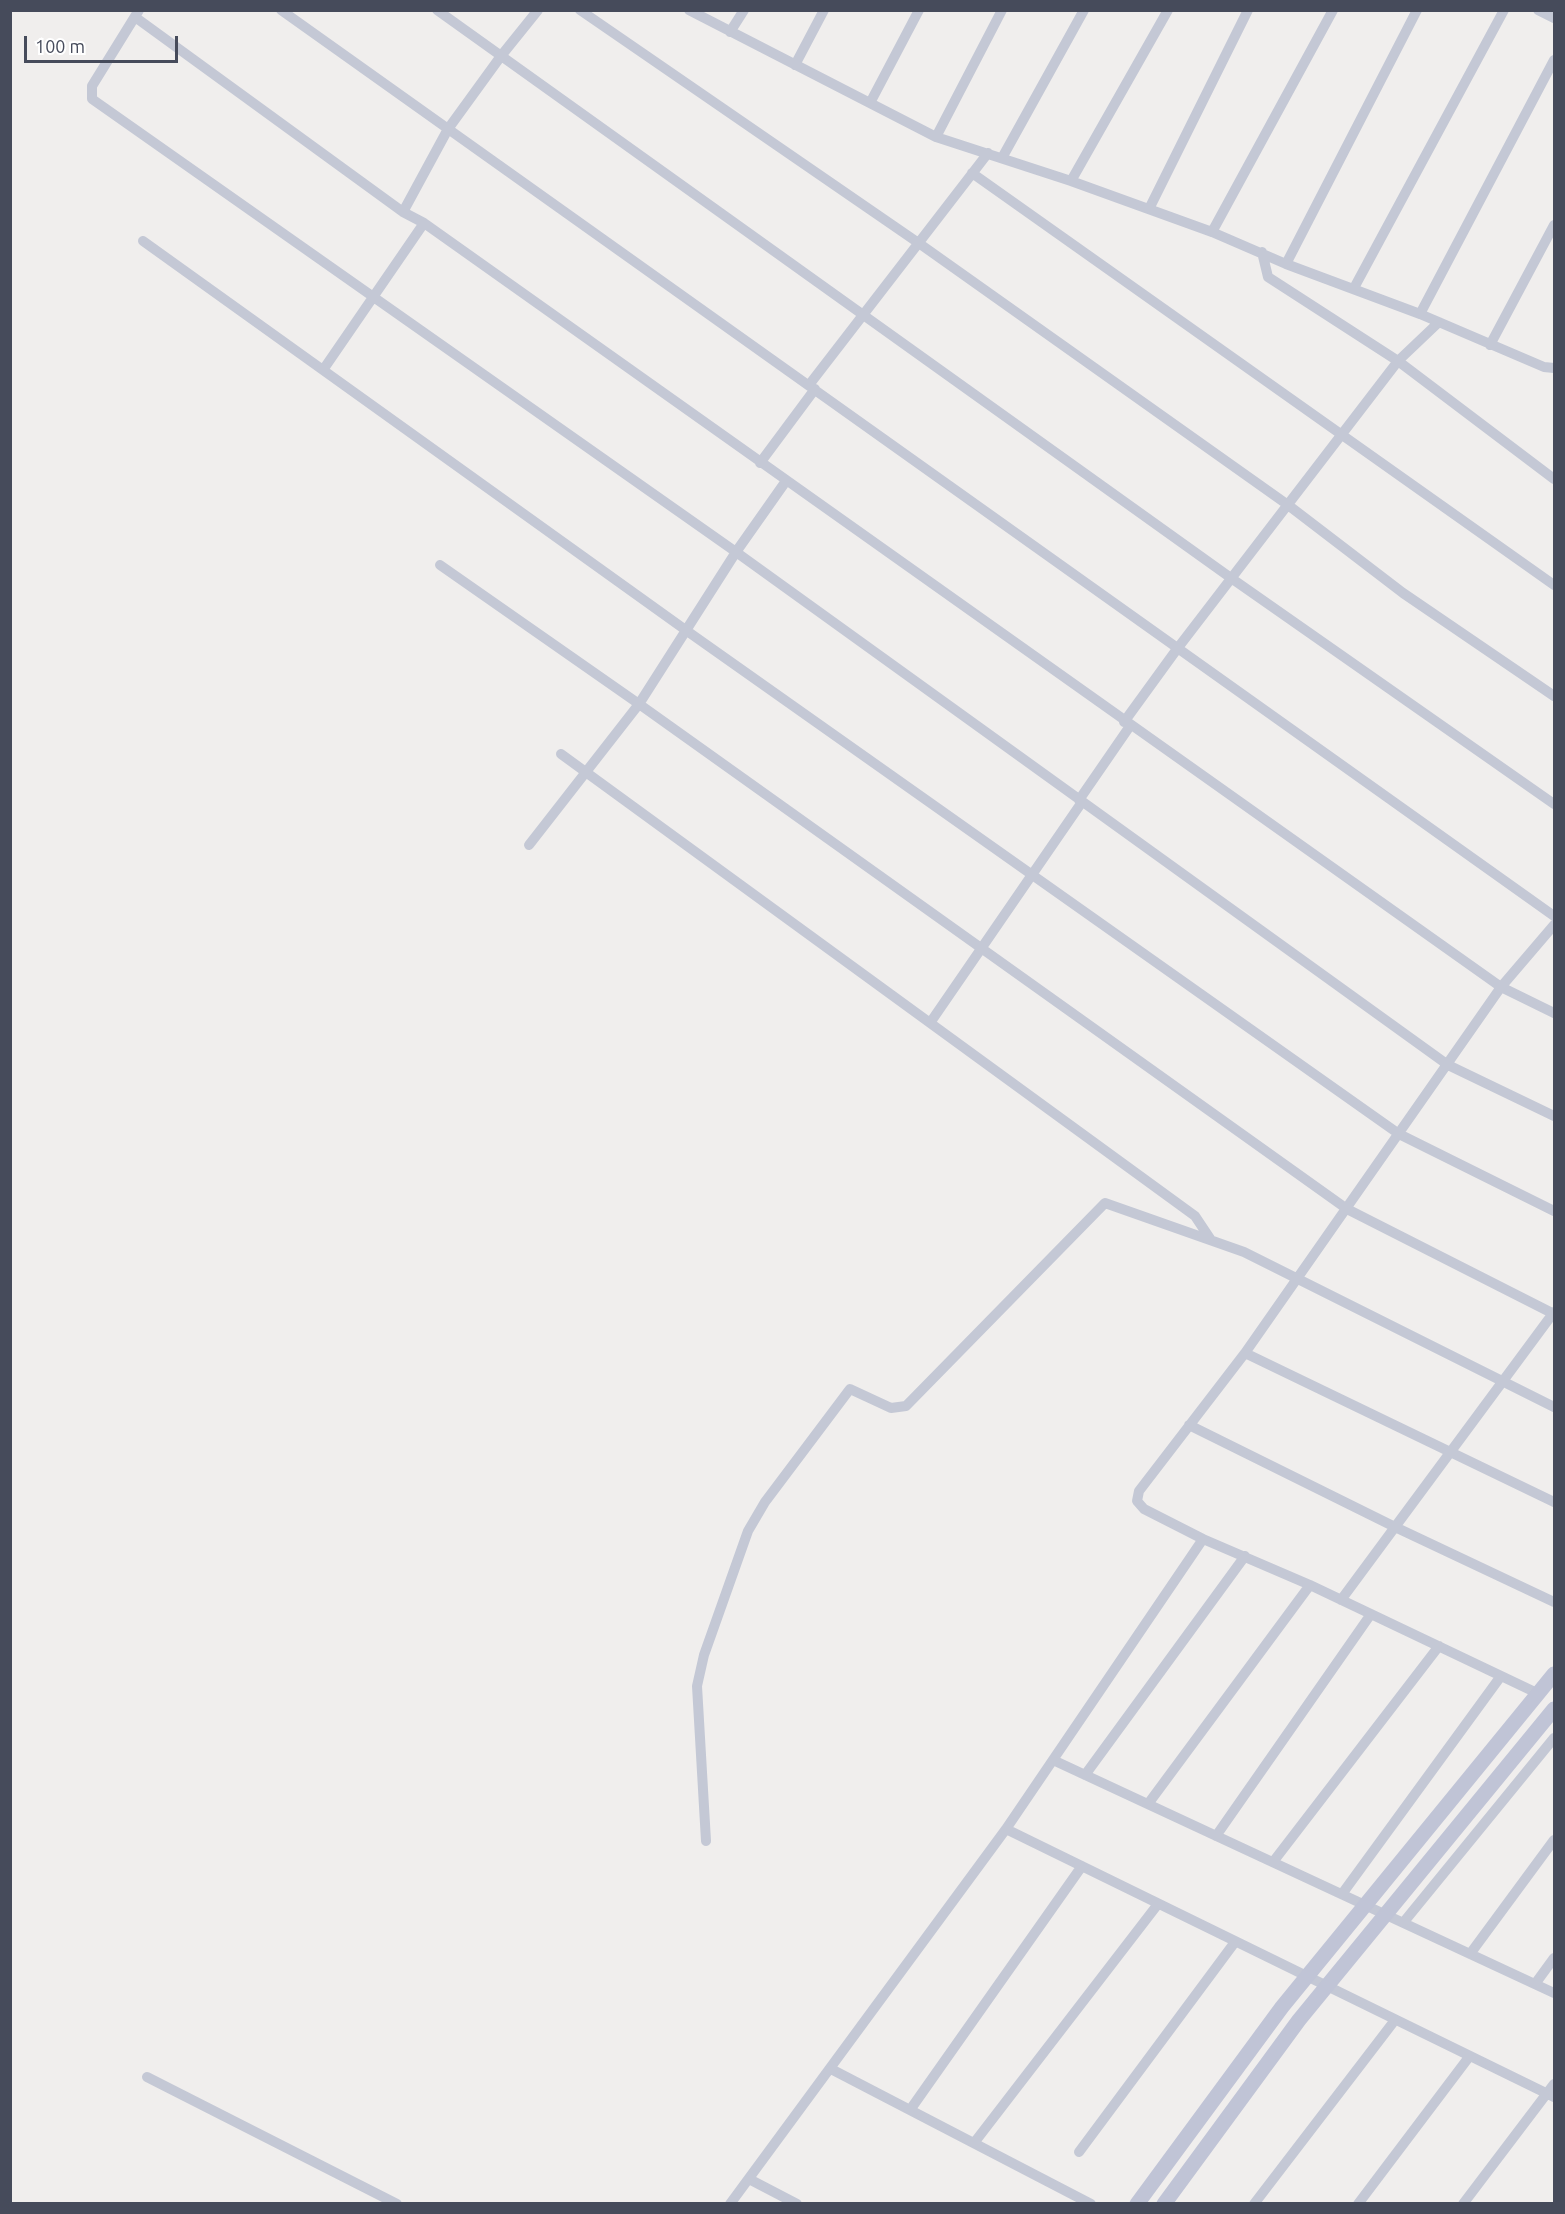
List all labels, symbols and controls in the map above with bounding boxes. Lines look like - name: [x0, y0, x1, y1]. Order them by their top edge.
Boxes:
- scale bar: [27, 24, 182, 62]
- text: 100 m: [35, 36, 85, 56]

